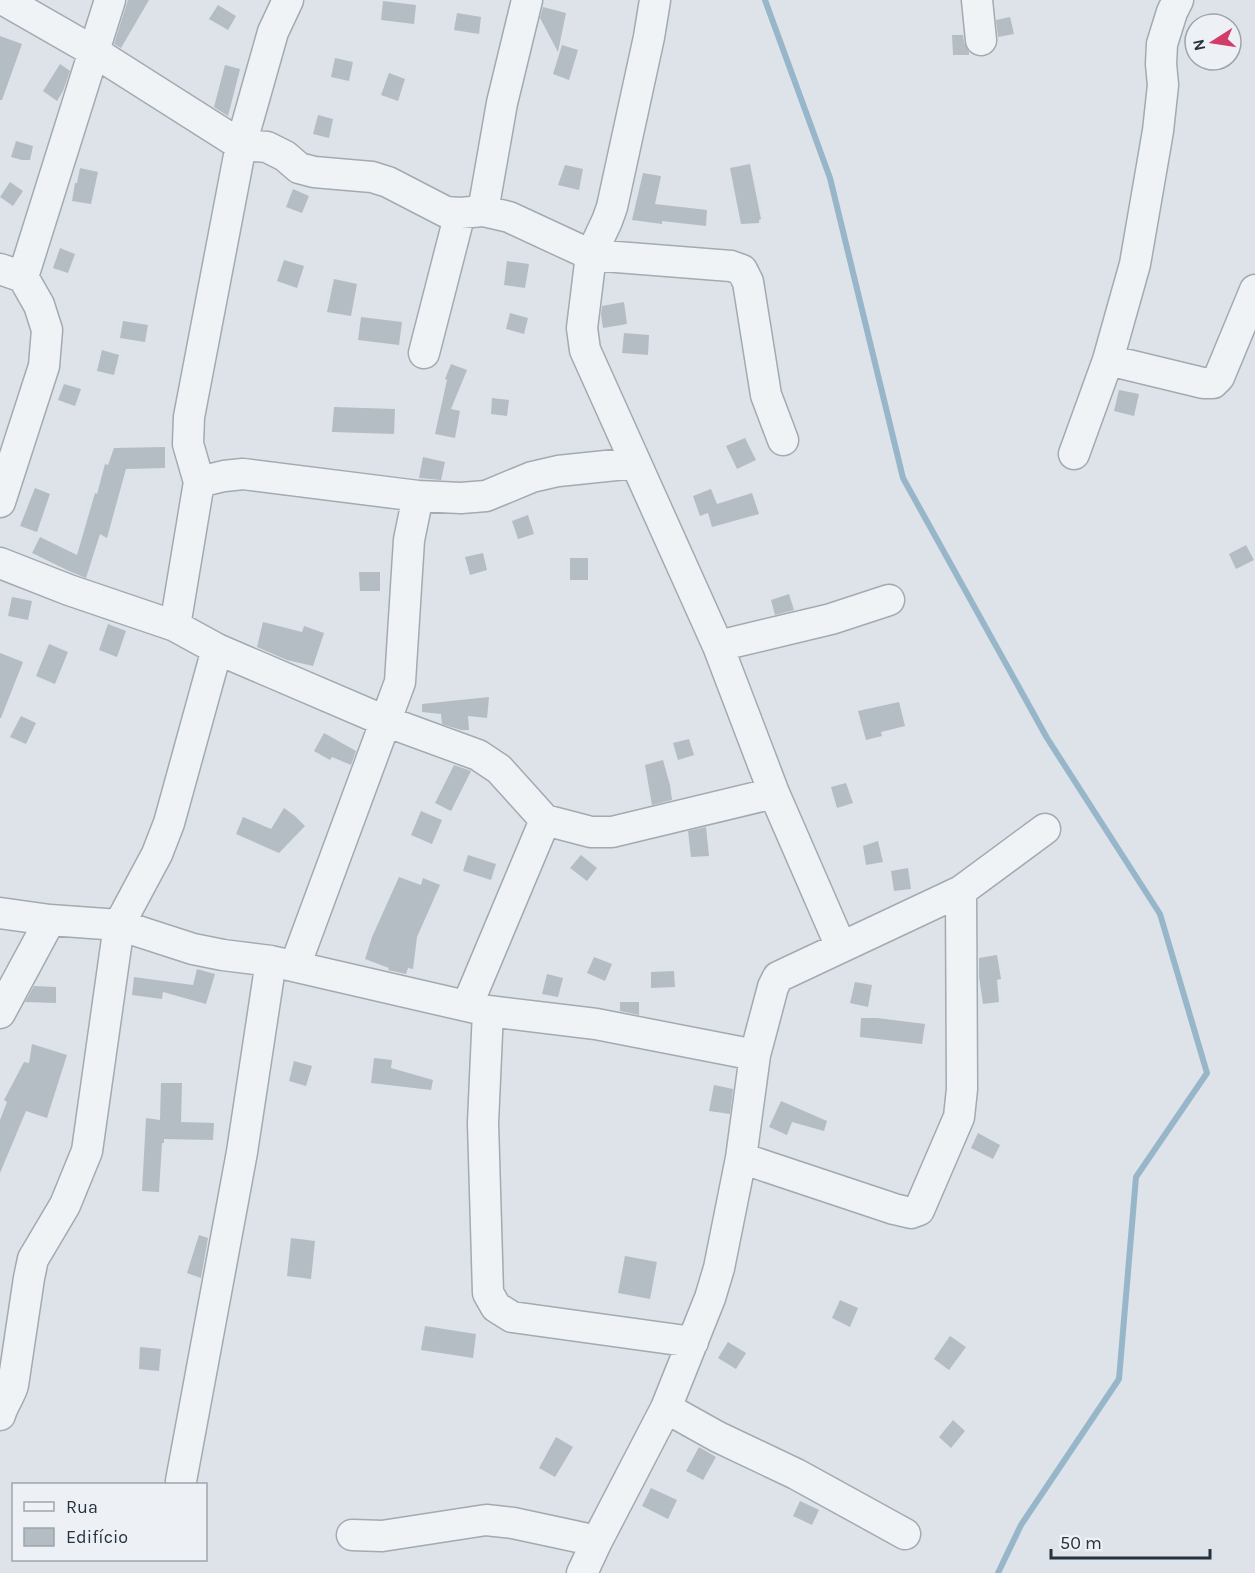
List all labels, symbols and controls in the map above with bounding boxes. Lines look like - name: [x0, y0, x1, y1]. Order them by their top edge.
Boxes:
- north arrow: [1183, 12, 1243, 72]
- text: N: [1188, 37, 1209, 53]
- legend: [12, 1483, 207, 1561]
- text: Rua: [66, 1496, 98, 1518]
- scale bar: [1051, 1522, 1210, 1560]
- text: Edifício: [66, 1526, 128, 1548]
- text: 50 m: [1060, 1532, 1102, 1554]

